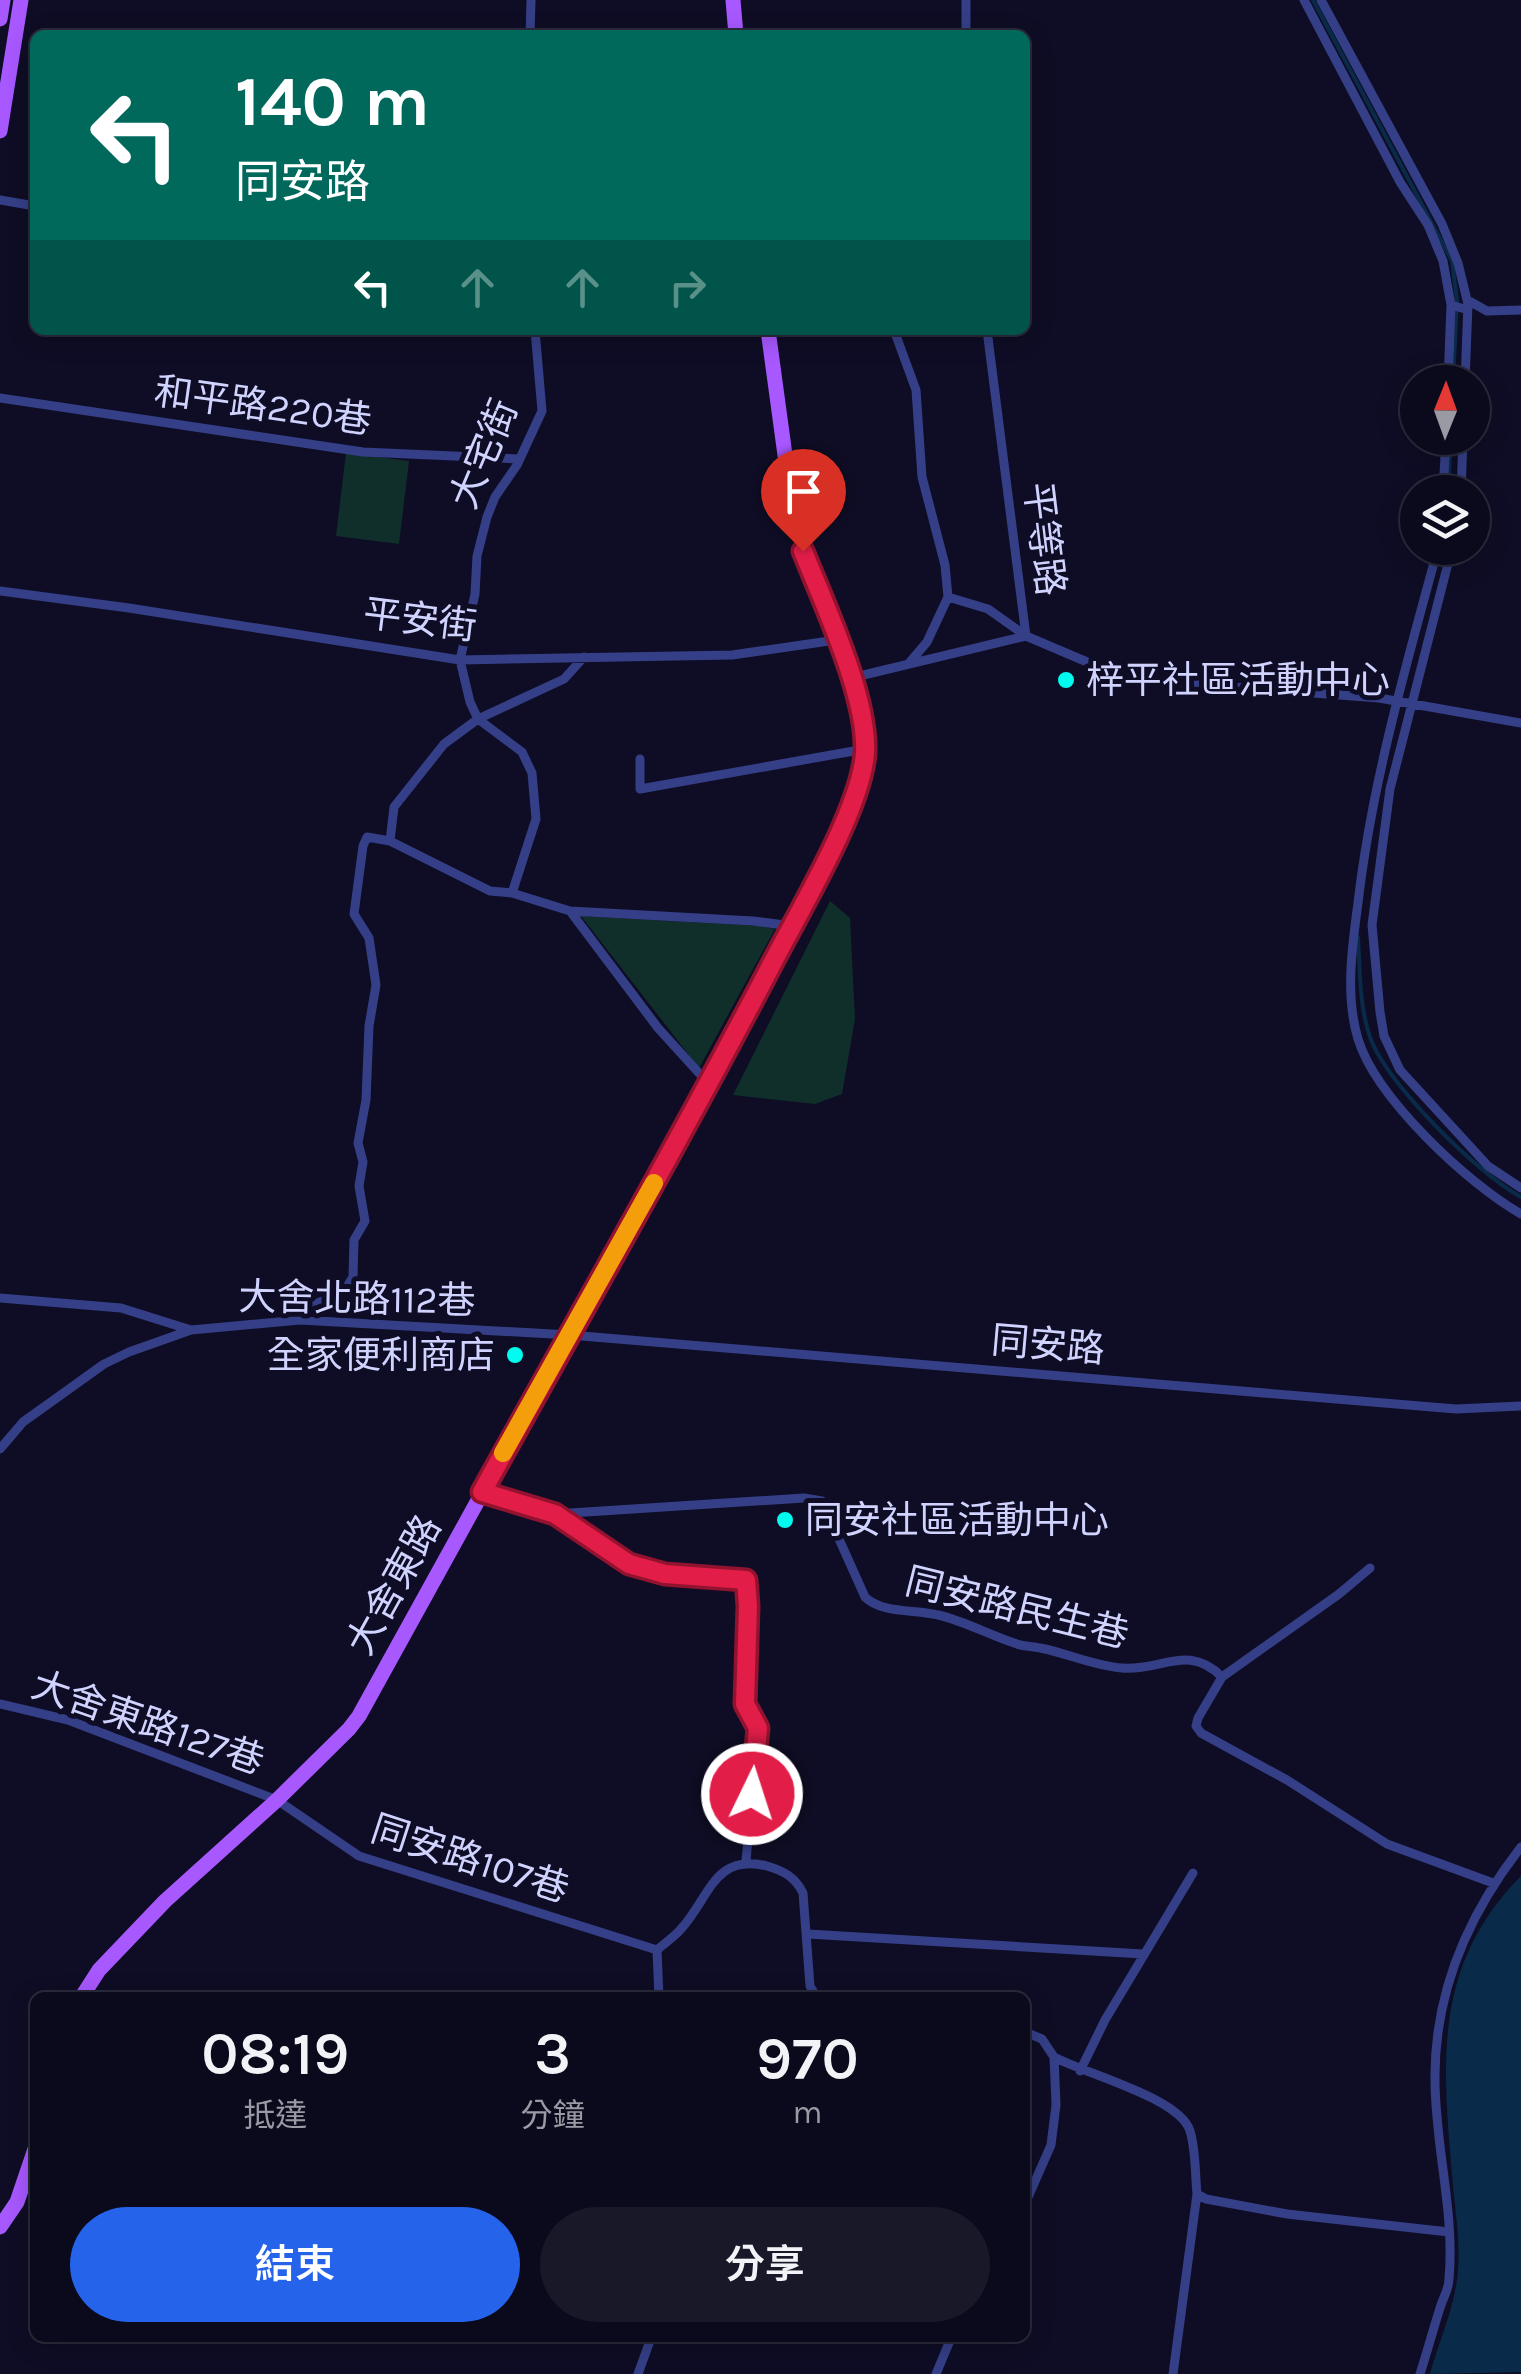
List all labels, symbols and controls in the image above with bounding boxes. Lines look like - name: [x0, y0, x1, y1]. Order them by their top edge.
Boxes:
- text: 140 m: [235, 61, 430, 143]
- icon: left: [70, 70, 200, 200]
- text: 同安路: [235, 156, 370, 208]
- icon: left: [345, 260, 400, 315]
- icon: ahead: [450, 260, 505, 315]
- icon: ahead: [555, 260, 610, 315]
- icon: right: [660, 260, 715, 315]
- north arrow: [1400, 365, 1490, 455]
- map controls: [1400, 365, 1490, 565]
- street label: 和平路220巷: [152, 369, 374, 443]
- street label: 大宅街: [441, 393, 527, 515]
- pin: [761, 449, 846, 552]
- icon: arrive: [776, 464, 831, 519]
- button: layers: [1400, 475, 1490, 565]
- street label: 平等路: [1015, 480, 1073, 598]
- street label: 平安街: [361, 591, 479, 649]
- place label: 梓平社區活動中心: [1086, 658, 1390, 703]
- marker: 梓平社區活動中心: [1055, 669, 1077, 691]
- street label: 大舍北路112巷: [238, 1274, 476, 1324]
- street label: 同安路: [989, 1318, 1107, 1372]
- place label: 全家便利商店: [267, 1333, 495, 1378]
- marker: 全家便利商店: [504, 1344, 526, 1366]
- place label: 同安社區活動中心: [805, 1498, 1109, 1543]
- street label: 大舍東路: [337, 1508, 451, 1662]
- marker: 同安社區活動中心: [774, 1509, 796, 1531]
- street label: 同安路民生巷: [901, 1559, 1133, 1657]
- street label: 大舍東路127巷: [26, 1662, 270, 1784]
- position arrow: [700, 1742, 804, 1846]
- street label: 同安路107巷: [366, 1806, 574, 1912]
- text: 08:19: [201, 2019, 349, 2089]
- text: 3: [534, 2019, 571, 2089]
- text: 970: [756, 2024, 859, 2094]
- text: m: [792, 2094, 822, 2131]
- text: 抵達: [243, 2097, 307, 2134]
- text: 分鐘: [521, 2097, 585, 2134]
- button: 結束: [70, 2207, 520, 2322]
- button: 分享: [540, 2207, 990, 2322]

